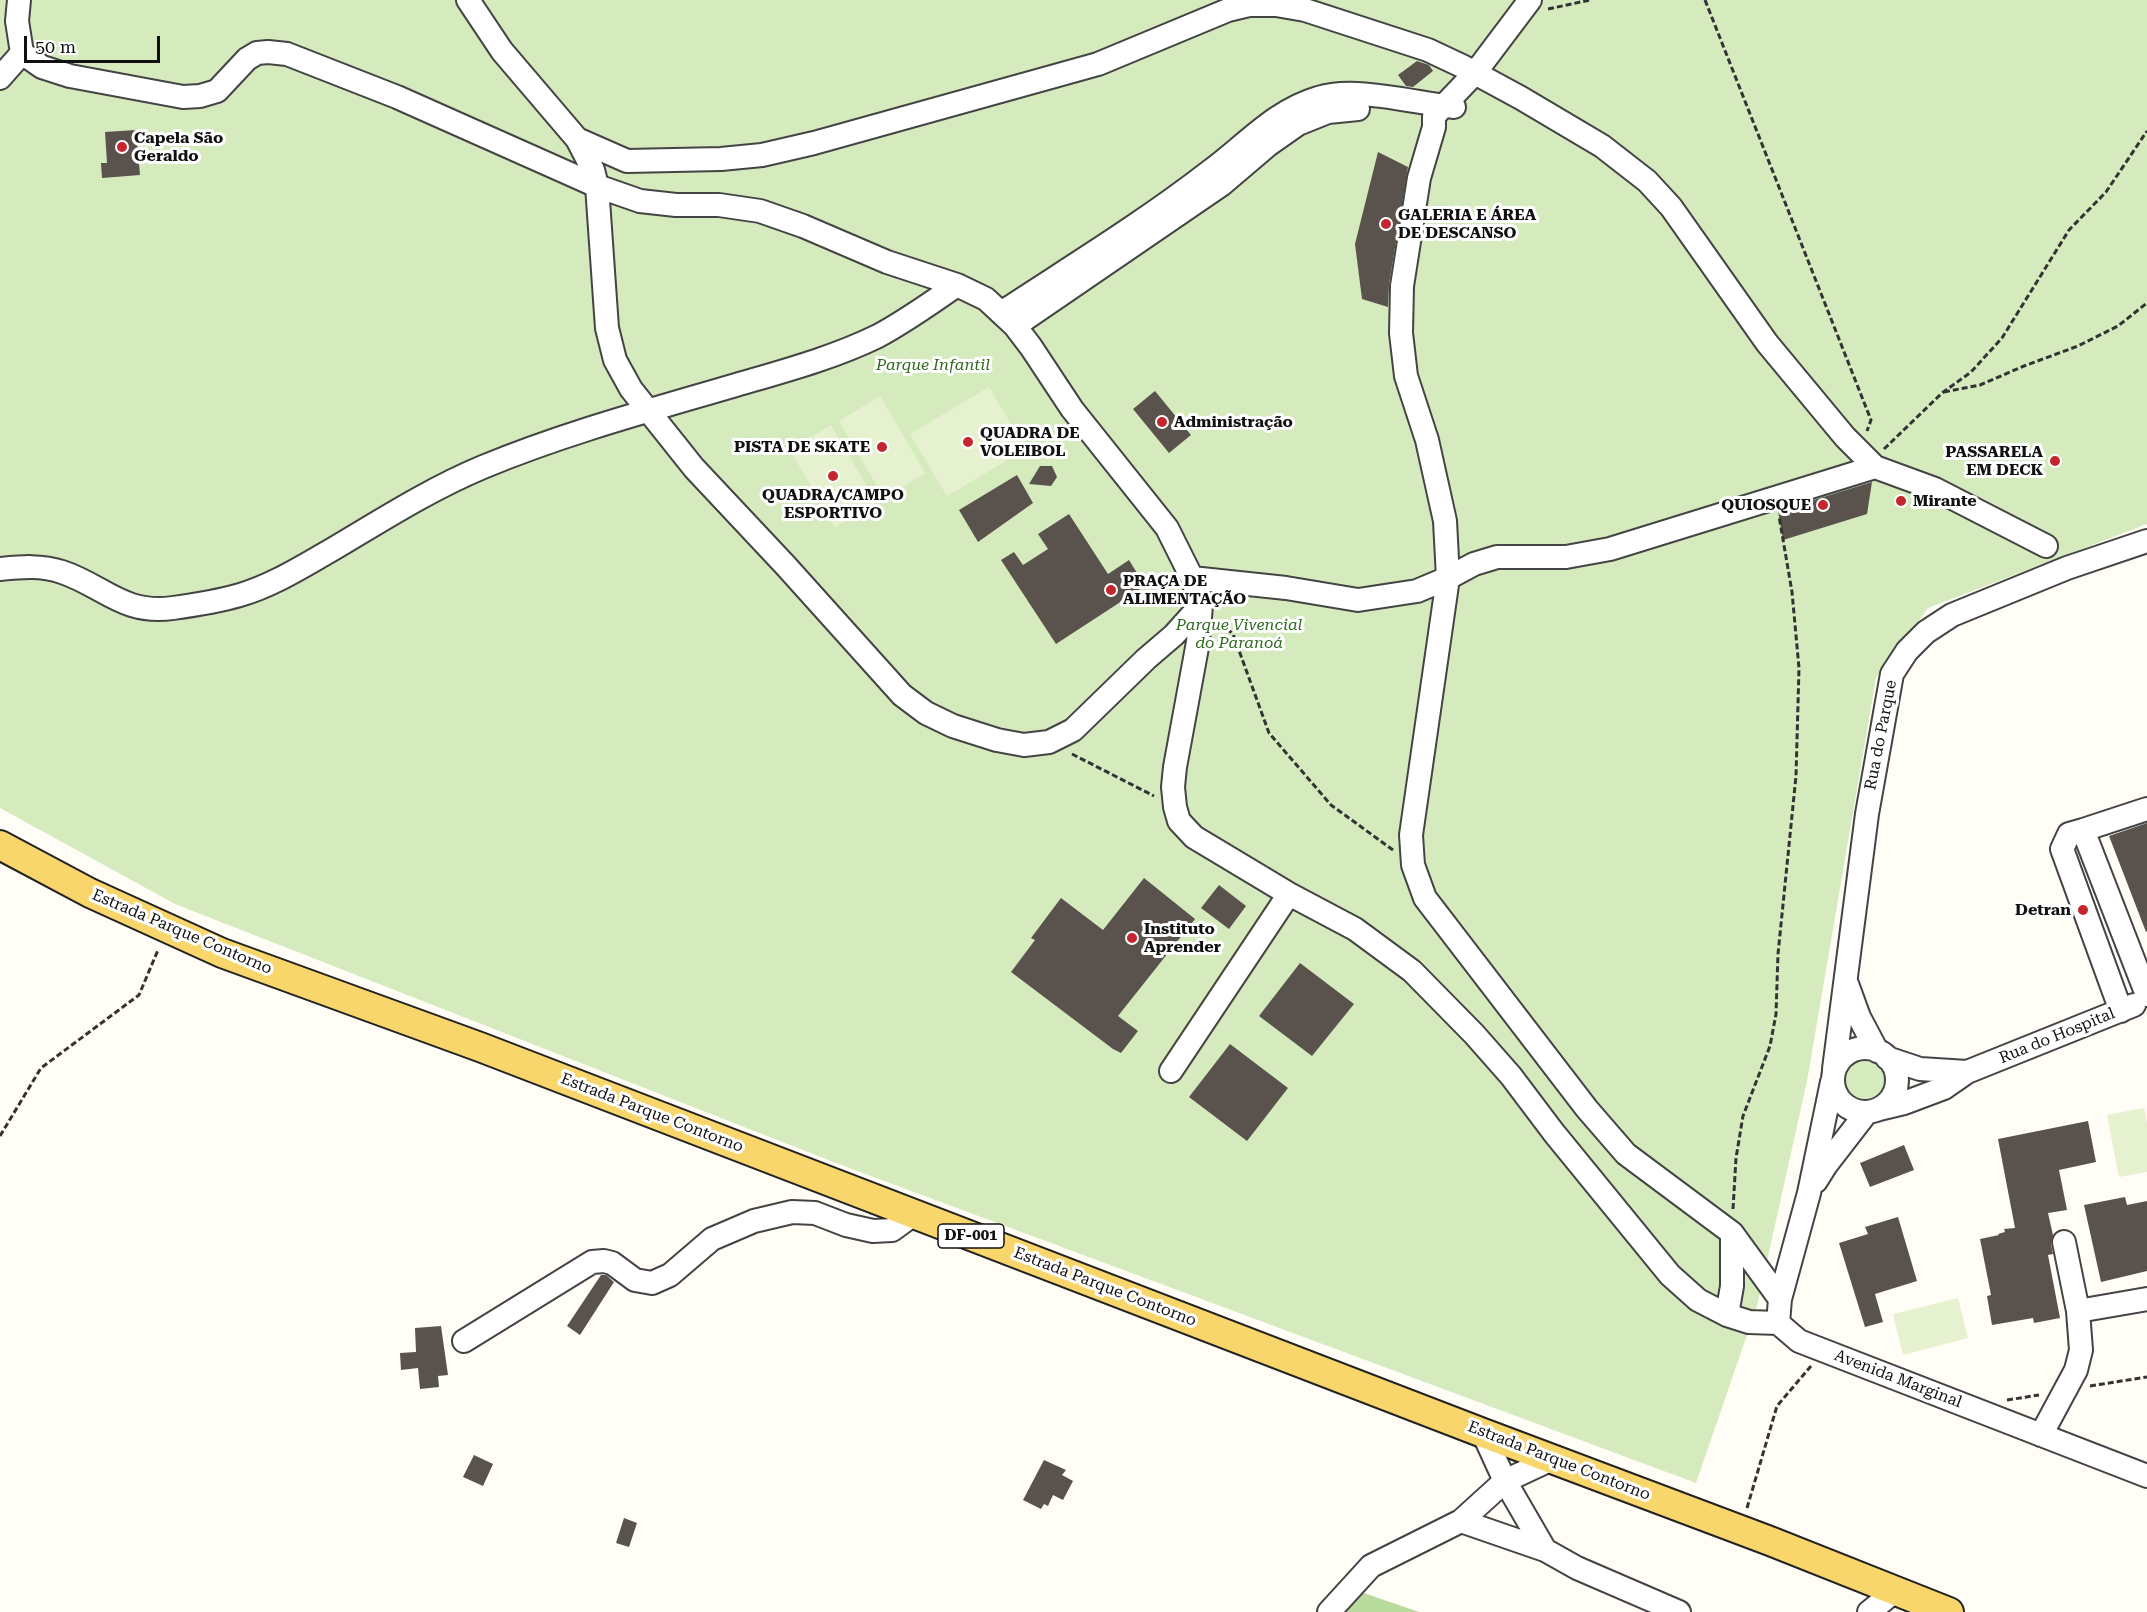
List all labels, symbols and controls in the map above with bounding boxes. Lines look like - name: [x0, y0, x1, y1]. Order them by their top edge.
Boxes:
- scale bar: [27, 24, 164, 62]
- text: 50 m: [35, 36, 76, 57]
- place label: Capela São Geraldo: [134, 128, 223, 166]
- marker: Capela São Geraldo: [115, 140, 129, 154]
- place label: GALERIA E ÁREA DE DESCANSO: [1398, 205, 1536, 243]
- marker: GALERIA E ÁREA DE DESCANSO: [1379, 217, 1393, 231]
- park label: Parque Infantil: [876, 355, 990, 375]
- place label: Administração: [1174, 412, 1293, 432]
- marker: Administração: [1155, 415, 1169, 429]
- place label: QUADRA DE VOLEIBOL: [980, 423, 1080, 461]
- marker: QUADRA DE VOLEIBOL: [961, 435, 975, 449]
- place label: PISTA DE SKATE: [734, 437, 870, 457]
- marker: PISTA DE SKATE: [875, 440, 889, 454]
- place label: PASSARELA EM DECK: [1945, 442, 2043, 480]
- marker: PASSARELA EM DECK: [2048, 454, 2062, 468]
- marker: QUADRA/CAMPO ESPORTIVO: [826, 469, 840, 483]
- place label: QUADRA/CAMPO ESPORTIVO: [762, 485, 904, 523]
- place label: Mirante: [1913, 491, 1977, 511]
- marker: Mirante: [1894, 494, 1908, 508]
- place label: QUIOSQUE: [1721, 495, 1811, 515]
- marker: QUIOSQUE: [1816, 498, 1830, 512]
- place label: PRAÇA DE ALIMENTAÇÃO: [1123, 571, 1246, 609]
- marker: PRAÇA DE ALIMENTAÇÃO: [1104, 583, 1118, 597]
- park label: Parque Vivencial do Paranoá: [1176, 615, 1302, 653]
- street label: Rua do Parque: [1861, 678, 1901, 792]
- street label: Estrada Parque Contorno: [89, 885, 275, 979]
- place label: Detran: [2015, 900, 2071, 920]
- marker: Detran: [2076, 903, 2090, 917]
- place label: Instituto Aprender: [1144, 919, 1221, 957]
- marker: Instituto Aprender: [1125, 931, 1139, 945]
- street label: Rua do Hospital: [1996, 1004, 2118, 1068]
- street label: Estrada Parque Contorno: [558, 1069, 746, 1157]
- road number: DF-001: [938, 1224, 1004, 1248]
- street label: Estrada Parque Contorno: [1011, 1243, 1199, 1331]
- street label: Avenida Marginal: [1832, 1346, 1964, 1412]
- street label: Estrada Parque Contorno: [1465, 1417, 1653, 1505]

